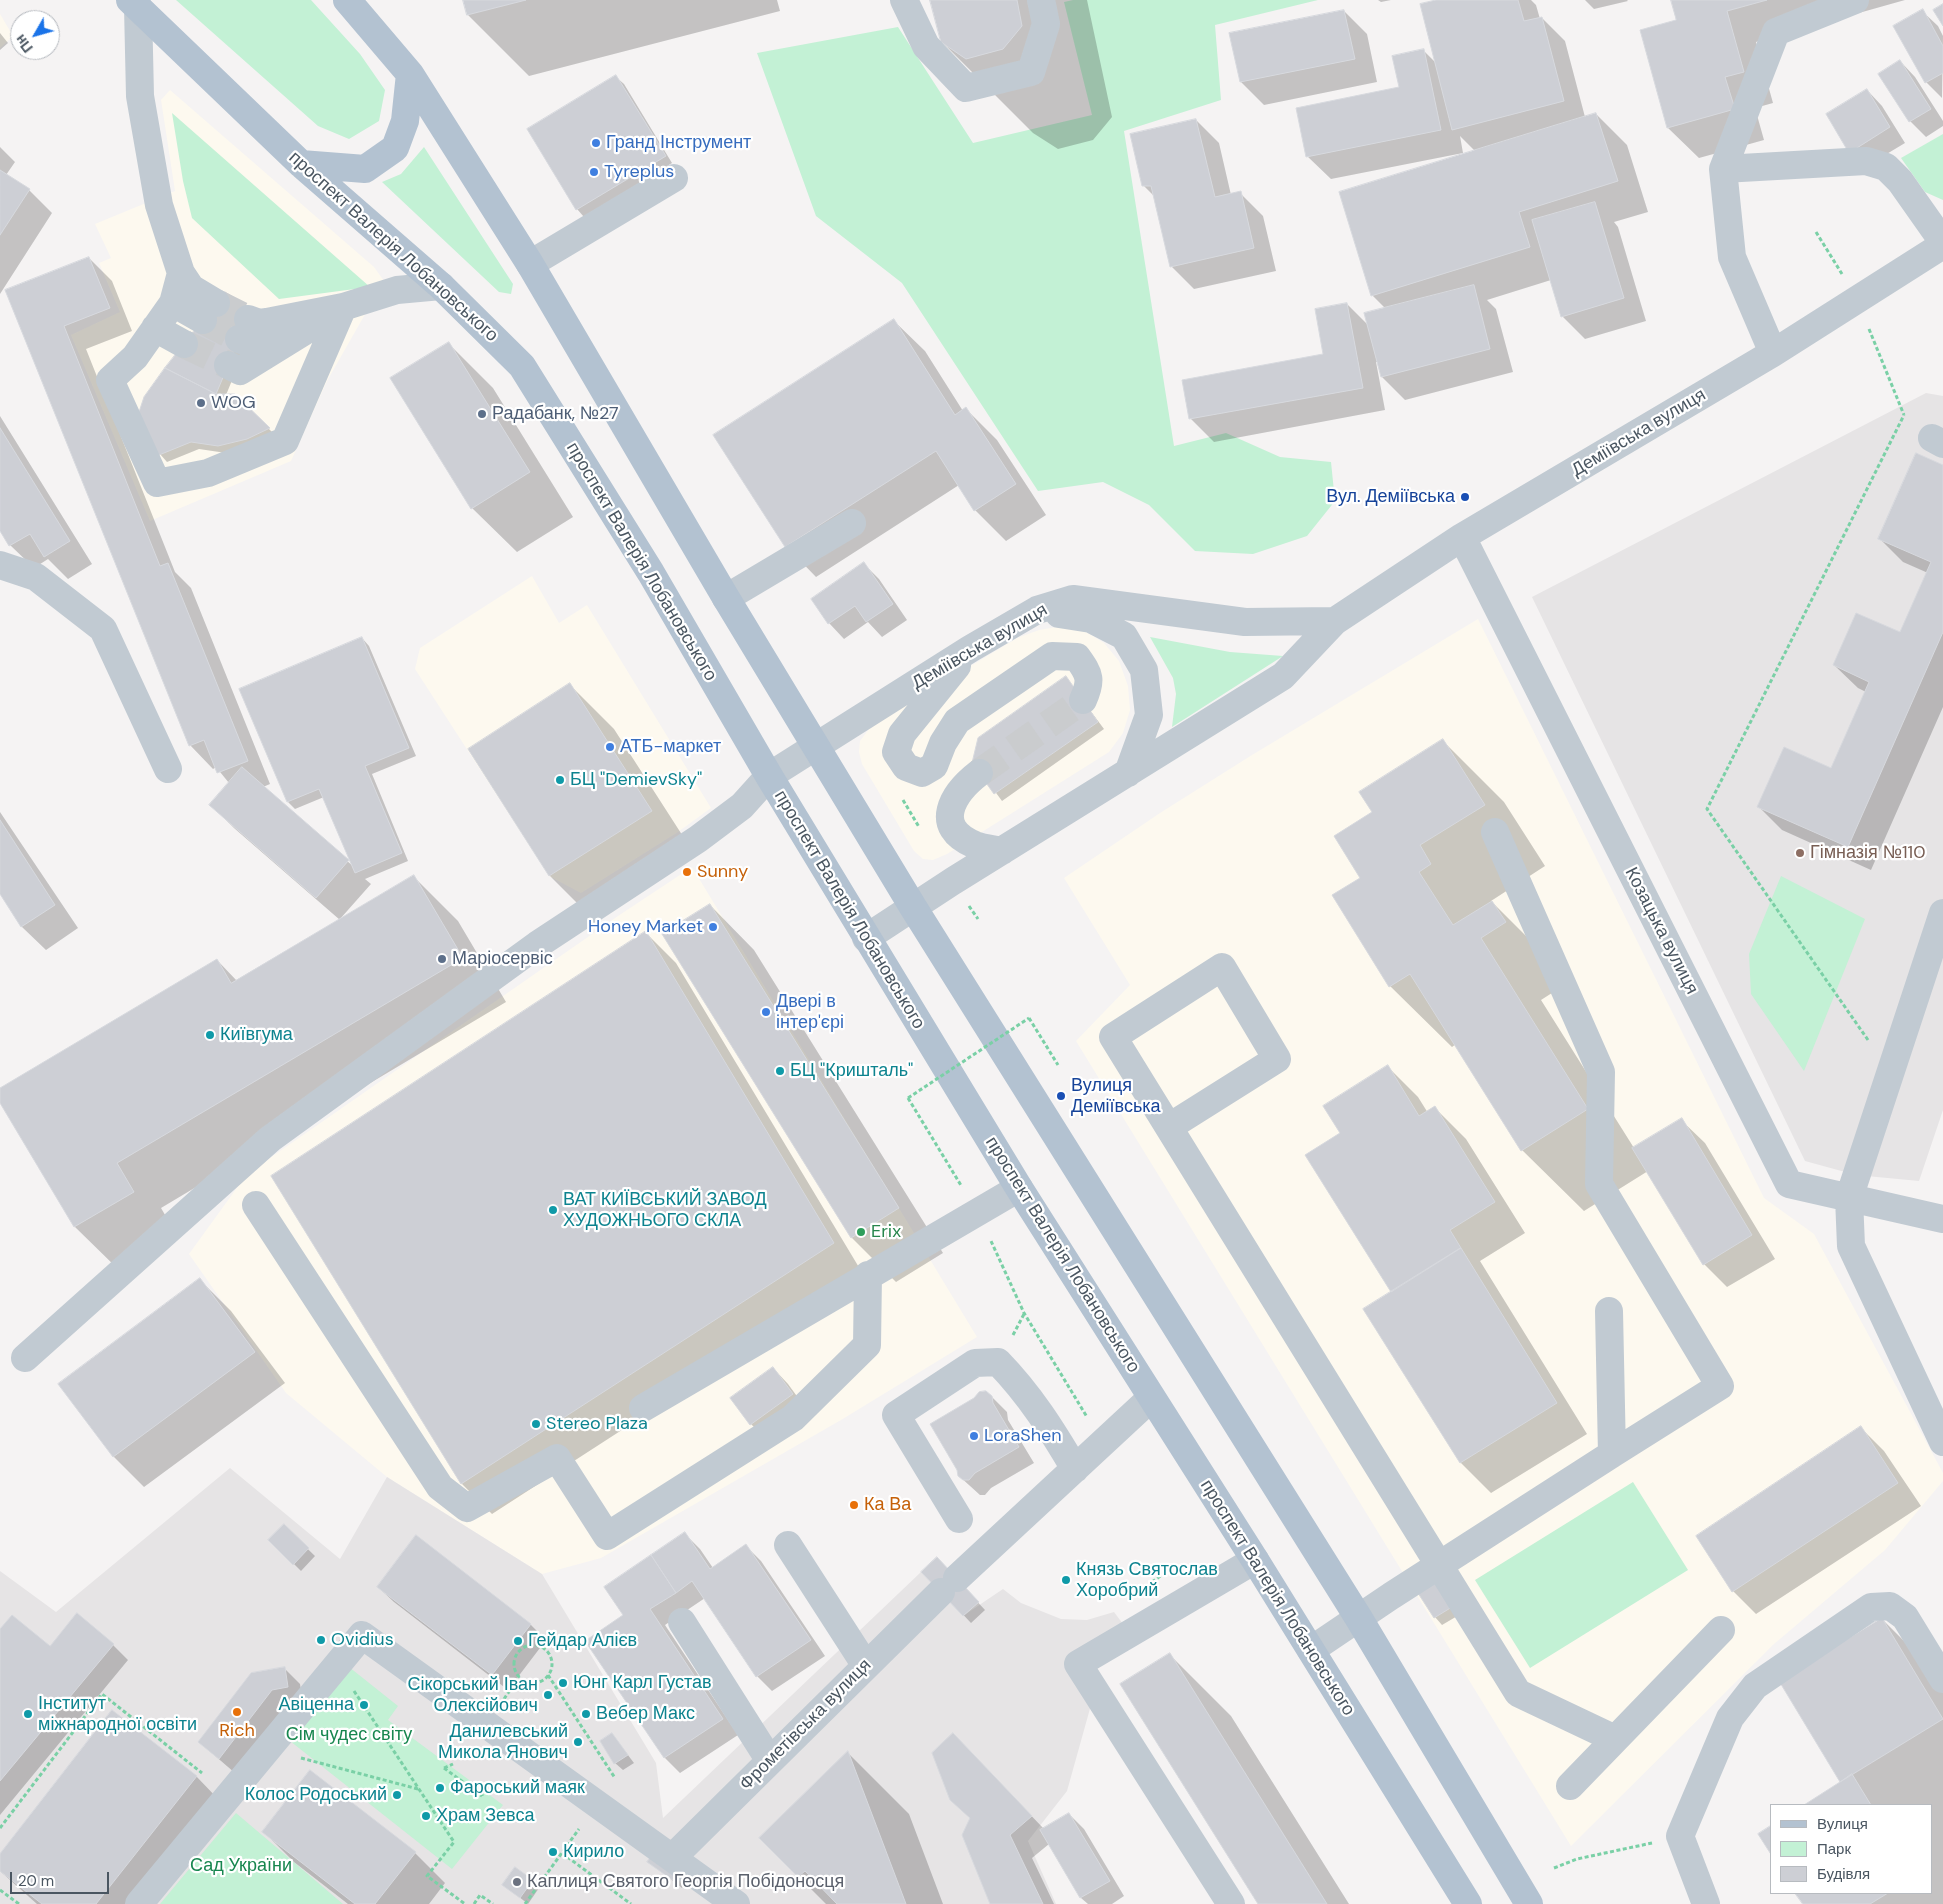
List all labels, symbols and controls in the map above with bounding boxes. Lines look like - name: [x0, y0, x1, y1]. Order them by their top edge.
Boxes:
- north arrow: [10, 10, 60, 60]
- text: Пн: [11, 31, 37, 56]
- place label: Гранд Інструмент: [606, 132, 751, 154]
- marker: Гранд Інструмент: [590, 137, 602, 149]
- street label: проспект Валерія Лобановського: [284, 147, 502, 347]
- place label: Tyreplus: [604, 161, 674, 183]
- marker: Tyreplus: [588, 166, 600, 178]
- street label: Деміївська вулиця: [1568, 384, 1710, 482]
- place label: WOG: [211, 392, 256, 414]
- marker: WOG: [195, 397, 207, 409]
- place label: Радабанк, №27: [492, 403, 619, 425]
- marker: Радабанк, №27: [476, 408, 488, 420]
- street label: проспект Валерія Лобановського: [561, 439, 721, 685]
- place label: Вул. Деміївська: [1326, 486, 1455, 508]
- marker: Вул. Деміївська: [1459, 491, 1471, 503]
- street label: Деміївська вулиця: [908, 599, 1052, 695]
- place label: АТБ-маркет: [620, 736, 721, 758]
- marker: АТБ-маркет: [604, 741, 616, 753]
- place label: БЦ "DemievSky": [570, 769, 702, 791]
- marker: БЦ "DemievSky": [554, 774, 566, 786]
- street label: проспект Валерія Лобановського: [769, 787, 929, 1033]
- place label: Гімназія №110: [1810, 842, 1926, 864]
- marker: Гімназія №110: [1794, 847, 1806, 859]
- place label: Sunny: [697, 861, 748, 883]
- street label: Козацька вулиця: [1620, 864, 1702, 998]
- marker: Sunny: [681, 866, 693, 878]
- place label: Honey Market: [588, 916, 703, 938]
- marker: Honey Market: [707, 921, 719, 933]
- place label: Маріосервіс: [452, 948, 553, 970]
- marker: Маріосервіс: [436, 953, 448, 965]
- place label: Двері в інтер'єрі: [776, 991, 844, 1034]
- marker: Двері в інтер'єрі: [760, 1006, 772, 1018]
- place label: Київгума: [220, 1024, 293, 1046]
- marker: Київгума: [204, 1029, 216, 1041]
- place label: БЦ "Кришталь": [790, 1060, 913, 1082]
- marker: БЦ "Кришталь": [774, 1065, 786, 1077]
- place label: Вулиця Деміївська: [1071, 1075, 1161, 1118]
- marker: Вулиця Деміївська: [1055, 1090, 1067, 1102]
- street label: проспект Валерія Лобановського: [980, 1133, 1144, 1377]
- place label: ВАТ КИЇВСЬКИЙ ЗАВОД ХУДОЖНЬОГО СКЛА: [563, 1189, 767, 1232]
- marker: ВАТ КИЇВСЬКИЙ ЗАВОД ХУДОЖНЬОГО СКЛА: [547, 1204, 559, 1216]
- place label: Erix: [871, 1221, 901, 1243]
- marker: Erix: [855, 1226, 867, 1238]
- place label: Stereo Plaza: [546, 1413, 648, 1435]
- marker: Stereo Plaza: [530, 1418, 542, 1430]
- place label: LoraShen: [984, 1425, 1062, 1447]
- marker: LoraShen: [968, 1430, 980, 1442]
- street label: проспект Валерія Лобановського: [1195, 1476, 1359, 1720]
- place label: Ка Ва: [864, 1494, 911, 1516]
- marker: Ка Ва: [848, 1499, 860, 1511]
- place label: Князь Святослав Хоробрий: [1076, 1559, 1218, 1602]
- marker: Князь Святослав Хоробрий: [1060, 1574, 1072, 1586]
- place label: Ovidius: [331, 1629, 394, 1651]
- place label: Гейдар Алієв: [528, 1630, 637, 1652]
- marker: Ovidius: [315, 1634, 327, 1646]
- marker: Гейдар Алієв: [512, 1635, 524, 1647]
- street label: Фрометівська вулиця: [736, 1655, 876, 1795]
- place label: Юнг Карл Густав: [573, 1672, 712, 1694]
- place label: Сікорський Іван Олексійович: [407, 1674, 538, 1716]
- marker: Юнг Карл Густав: [557, 1677, 569, 1689]
- marker: Сікорський Іван Олексійович: [542, 1689, 554, 1701]
- place label: Інститут міжнародної освіти: [38, 1693, 197, 1736]
- place label: Авіценна: [278, 1694, 354, 1716]
- marker: Авіценна: [358, 1699, 370, 1711]
- place label: Вебер Макс: [596, 1703, 695, 1725]
- marker: Rich: [231, 1706, 243, 1718]
- marker: Інститут міжнародної освіти: [22, 1708, 34, 1720]
- marker: Вебер Макс: [580, 1708, 592, 1720]
- place label: Rich: [219, 1720, 255, 1742]
- place label: Данилевський Микола Янович: [438, 1721, 568, 1764]
- park label: Сім чудес світу: [286, 1724, 412, 1746]
- marker: Данилевський Микола Янович: [572, 1736, 584, 1748]
- place label: Фароський маяк: [450, 1777, 585, 1799]
- marker: Фароський маяк: [434, 1782, 446, 1794]
- place label: Колос Родоський: [245, 1784, 387, 1806]
- marker: Колос Родоський: [391, 1789, 403, 1801]
- legend: [1770, 1804, 1933, 1894]
- place label: Храм Зевса: [436, 1805, 534, 1827]
- marker: Храм Зевса: [420, 1810, 432, 1822]
- text: Вулиця: [1817, 1814, 1868, 1834]
- text: Парк: [1817, 1839, 1851, 1859]
- place label: Кирило: [563, 1841, 624, 1863]
- marker: Кирило: [547, 1846, 559, 1858]
- park label: Сад України: [190, 1855, 292, 1877]
- scale bar: [12, 1862, 111, 1894]
- text: Будівля: [1817, 1864, 1870, 1884]
- text: 20 m: [18, 1871, 54, 1891]
- place label: Каплиця Святого Георгія Побідоносця: [527, 1871, 844, 1893]
- marker: Каплиця Святого Георгія Побідоносця: [511, 1876, 523, 1888]

